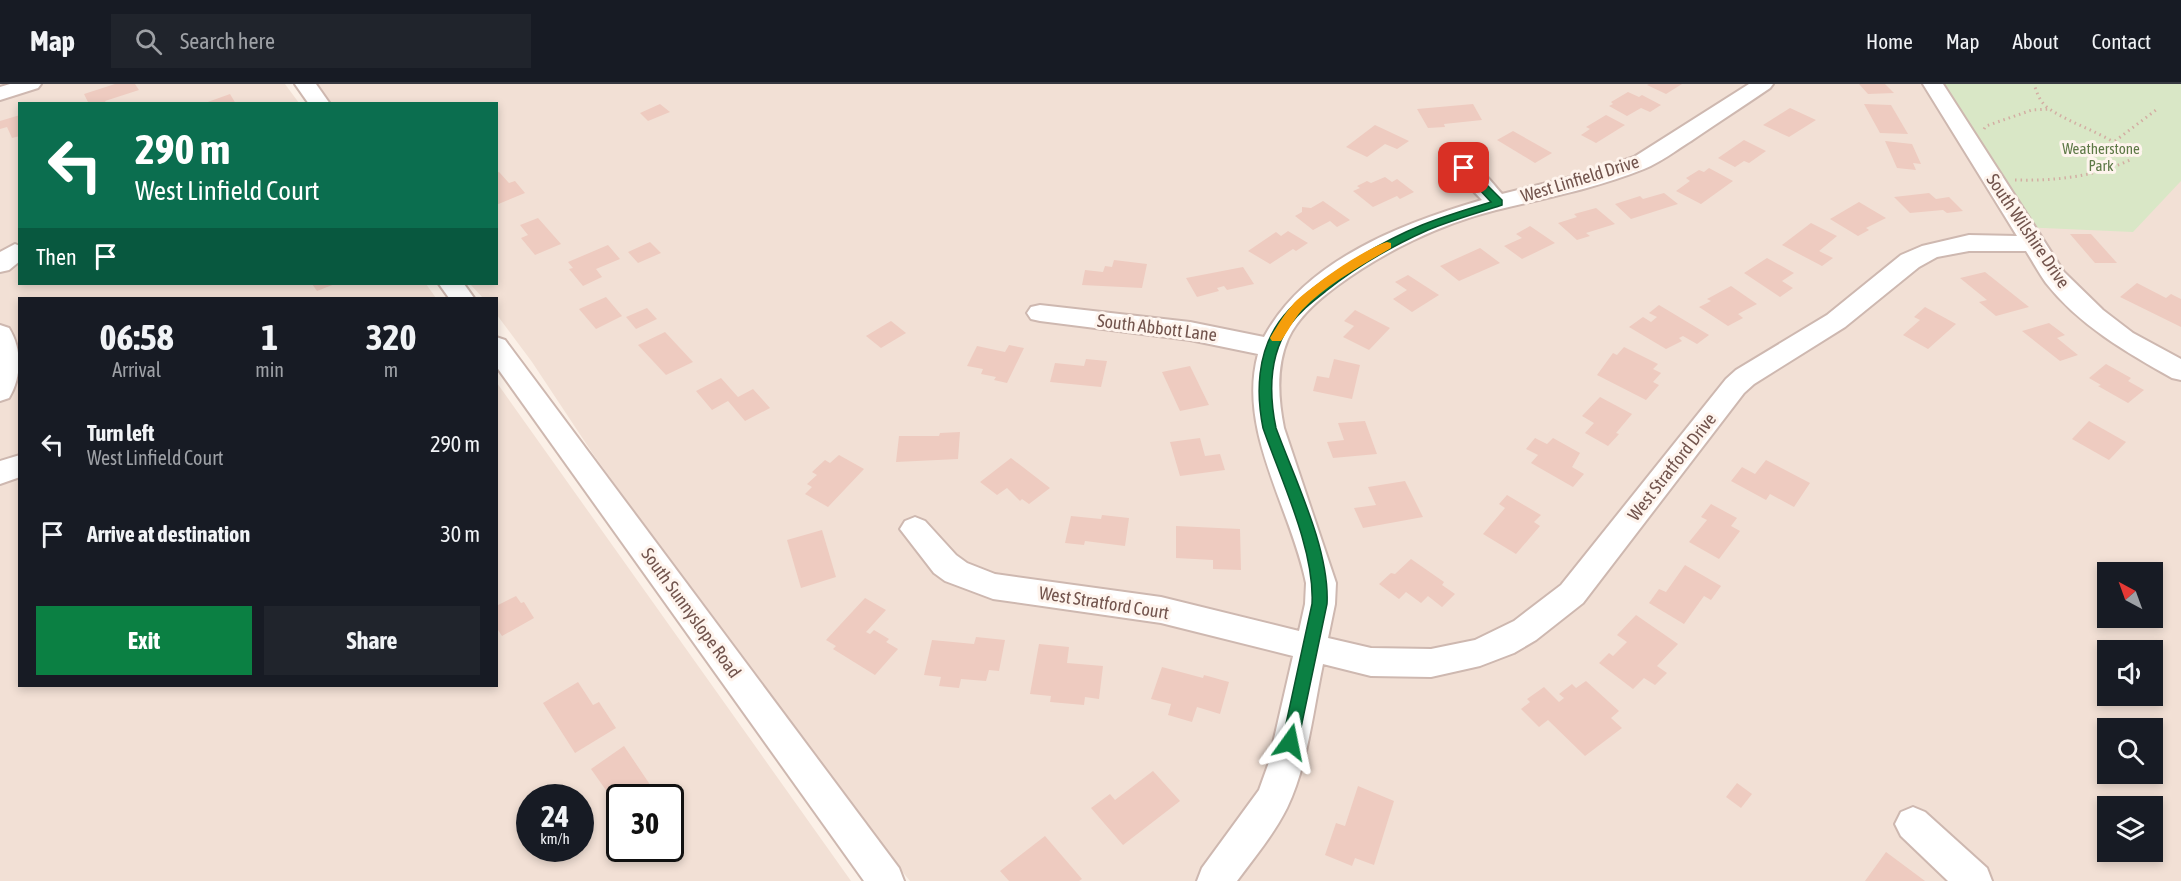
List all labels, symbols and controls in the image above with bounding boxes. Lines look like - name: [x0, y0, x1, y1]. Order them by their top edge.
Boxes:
- search box: [111, 14, 531, 68]
- text: Map: [30, 25, 75, 57]
- icon: search: [132, 25, 165, 58]
- text: Search here: [180, 28, 275, 54]
- text: Home: [1866, 29, 1913, 53]
- text: Map: [1946, 29, 1980, 53]
- text: About: [2013, 29, 2059, 53]
- text: Contact: [2092, 29, 2151, 53]
- text: 290 m: [135, 125, 230, 173]
- icon: left: [36, 126, 114, 204]
- park label: Weatherstone Park: [2062, 140, 2140, 174]
- pin: [1438, 142, 1489, 193]
- icon: arrive: [1447, 151, 1480, 184]
- street label: West Linfield Drive: [1518, 151, 1641, 206]
- street label: South Wilshire Drive: [1982, 170, 2074, 292]
- text: West Linfield Court: [135, 175, 319, 206]
- icon: arrive: [89, 240, 122, 273]
- text: Then: [36, 244, 77, 270]
- street label: South Abbott Lane: [1096, 310, 1218, 345]
- text: 06:58: [100, 316, 174, 358]
- text: 1: [261, 316, 278, 358]
- text: 320: [366, 316, 416, 358]
- text: Arrival: [112, 358, 161, 381]
- text: min: [255, 358, 284, 381]
- text: m: [384, 358, 398, 381]
- street label: West Stratford Drive: [1623, 409, 1720, 525]
- text: Turn left: [87, 420, 154, 446]
- icon: left: [36, 428, 69, 461]
- text: 290 m: [430, 431, 480, 457]
- text: West Linfield Court: [87, 446, 224, 469]
- icon: arrive: [36, 518, 69, 551]
- text: Arrive at destination: [87, 521, 250, 547]
- text: 30 m: [440, 521, 480, 547]
- street label: South Sunnyslope Road: [637, 544, 746, 682]
- north arrow: [2097, 562, 2163, 628]
- map controls: [2097, 562, 2163, 862]
- street label: West Stratford Court: [1038, 582, 1171, 623]
- button: Exit: [36, 606, 252, 675]
- button: Share: [264, 606, 480, 675]
- button: sound: [2097, 640, 2163, 706]
- position arrow: [1258, 710, 1322, 774]
- button: search: [2097, 718, 2163, 784]
- speed limit sign: 30: [606, 784, 684, 862]
- button: layers: [2097, 796, 2163, 862]
- text: 24: [541, 799, 569, 833]
- text: km/h: [540, 830, 570, 847]

